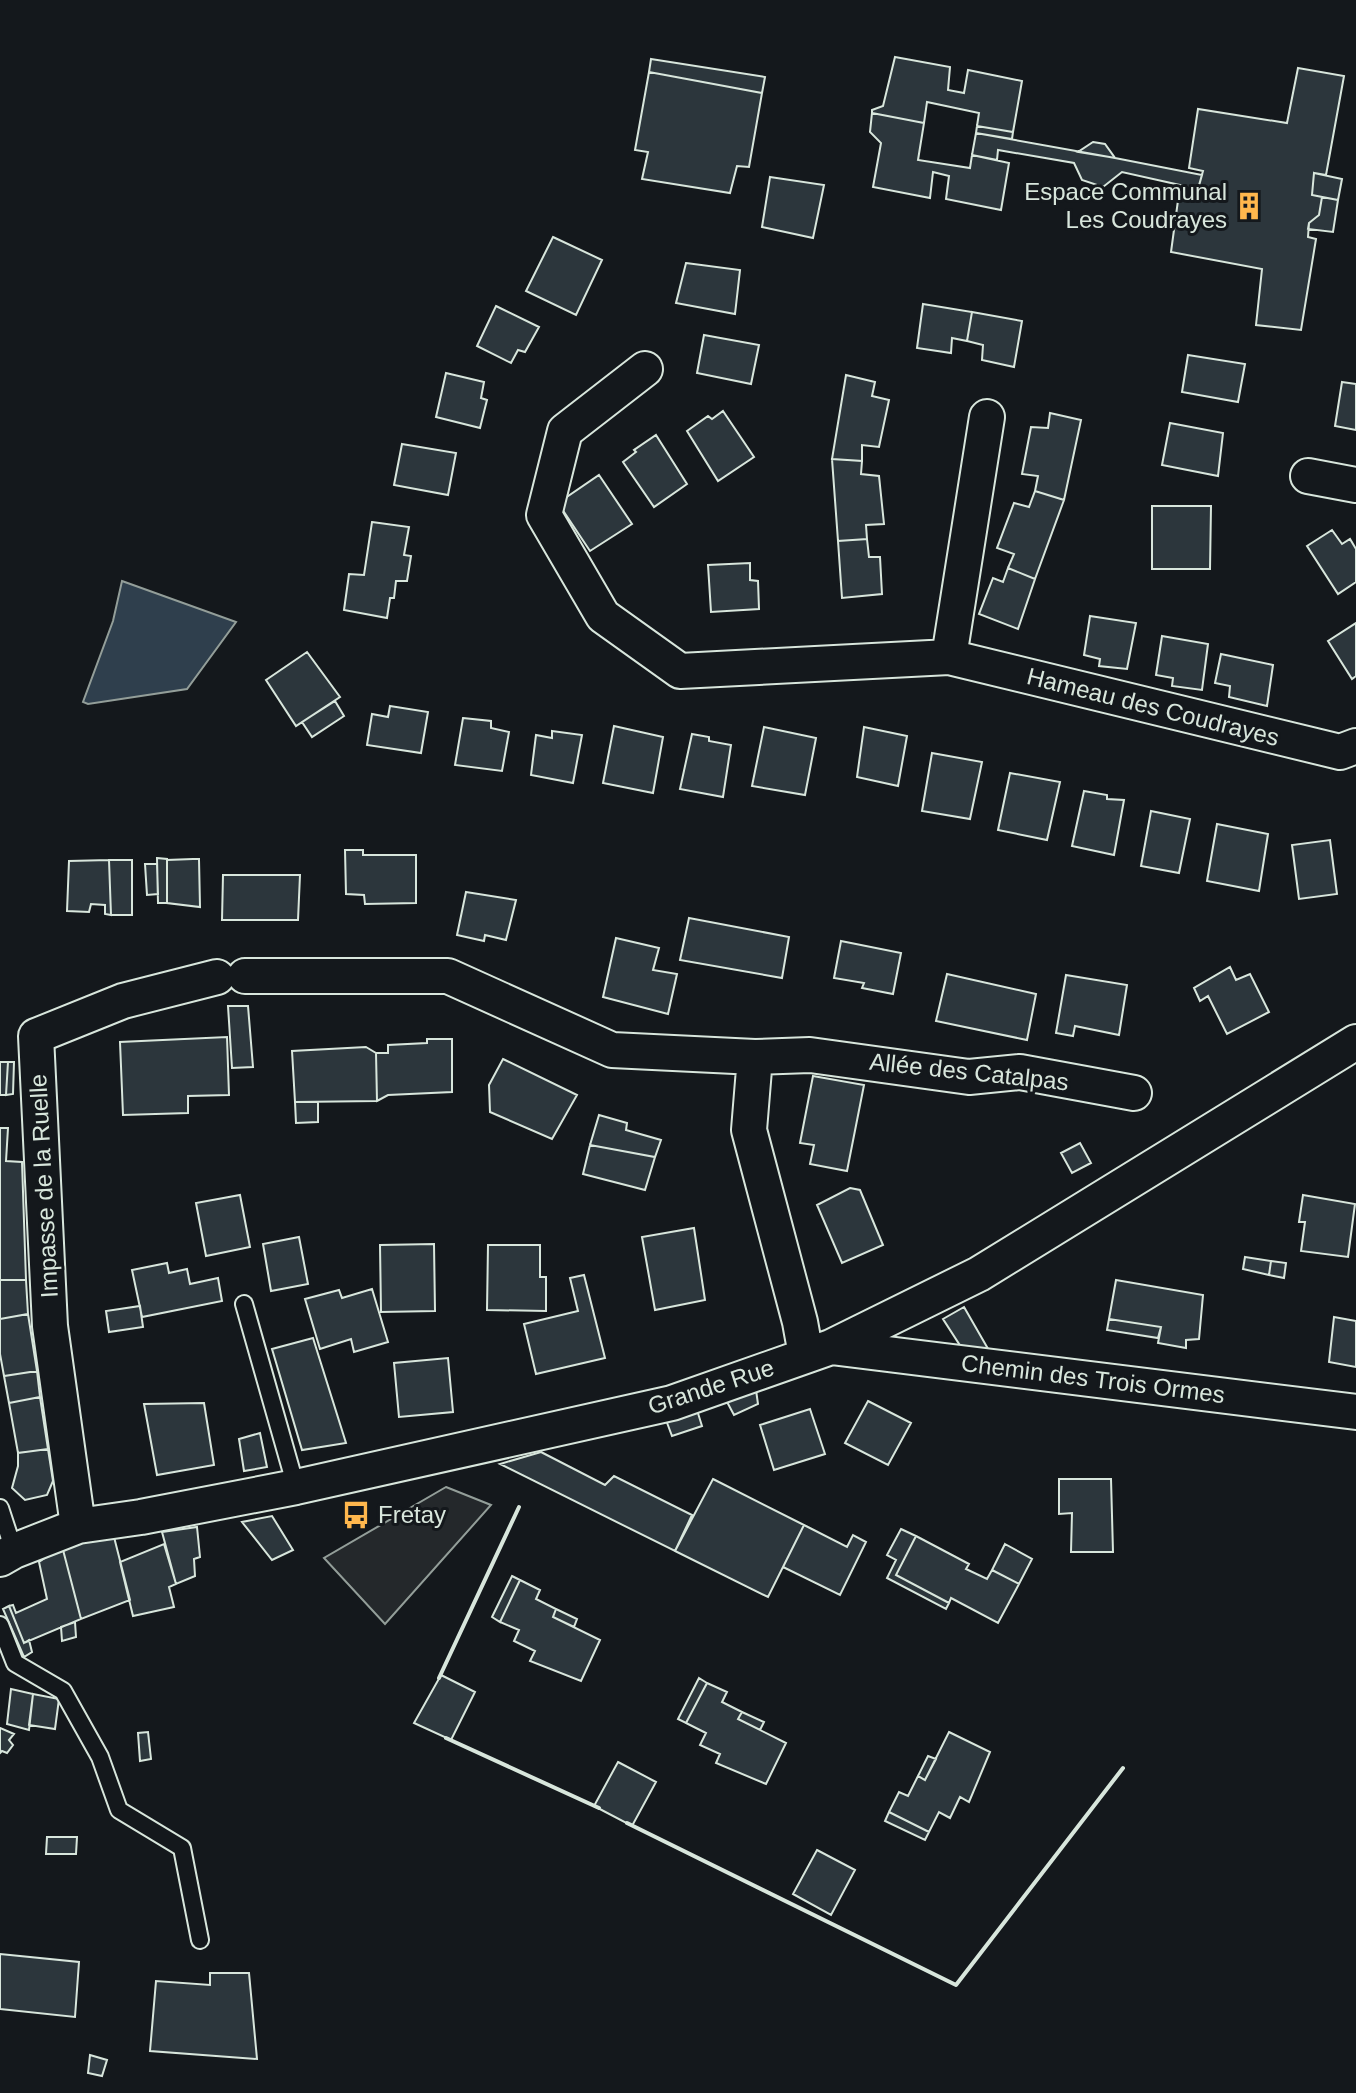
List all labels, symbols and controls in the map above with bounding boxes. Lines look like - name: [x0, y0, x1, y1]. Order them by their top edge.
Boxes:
- place label: Espace Communal Les Coudrayes: [1024, 178, 1227, 233]
- building icon: Espace Communal Les Coudrayes: [1234, 191, 1264, 221]
- street label: Hameau des Coudrayes: [1024, 662, 1282, 751]
- street label: Allée des Catalpas: [868, 1048, 1070, 1095]
- street label: Impasse de la Ruelle: [24, 1073, 63, 1299]
- street label: Chemin des Trois Ormes: [960, 1349, 1226, 1408]
- street label: Grande Rue: [644, 1353, 777, 1420]
- bus stop icon: Fretay: [341, 1500, 371, 1530]
- place label: Fretay: [378, 1501, 446, 1528]

